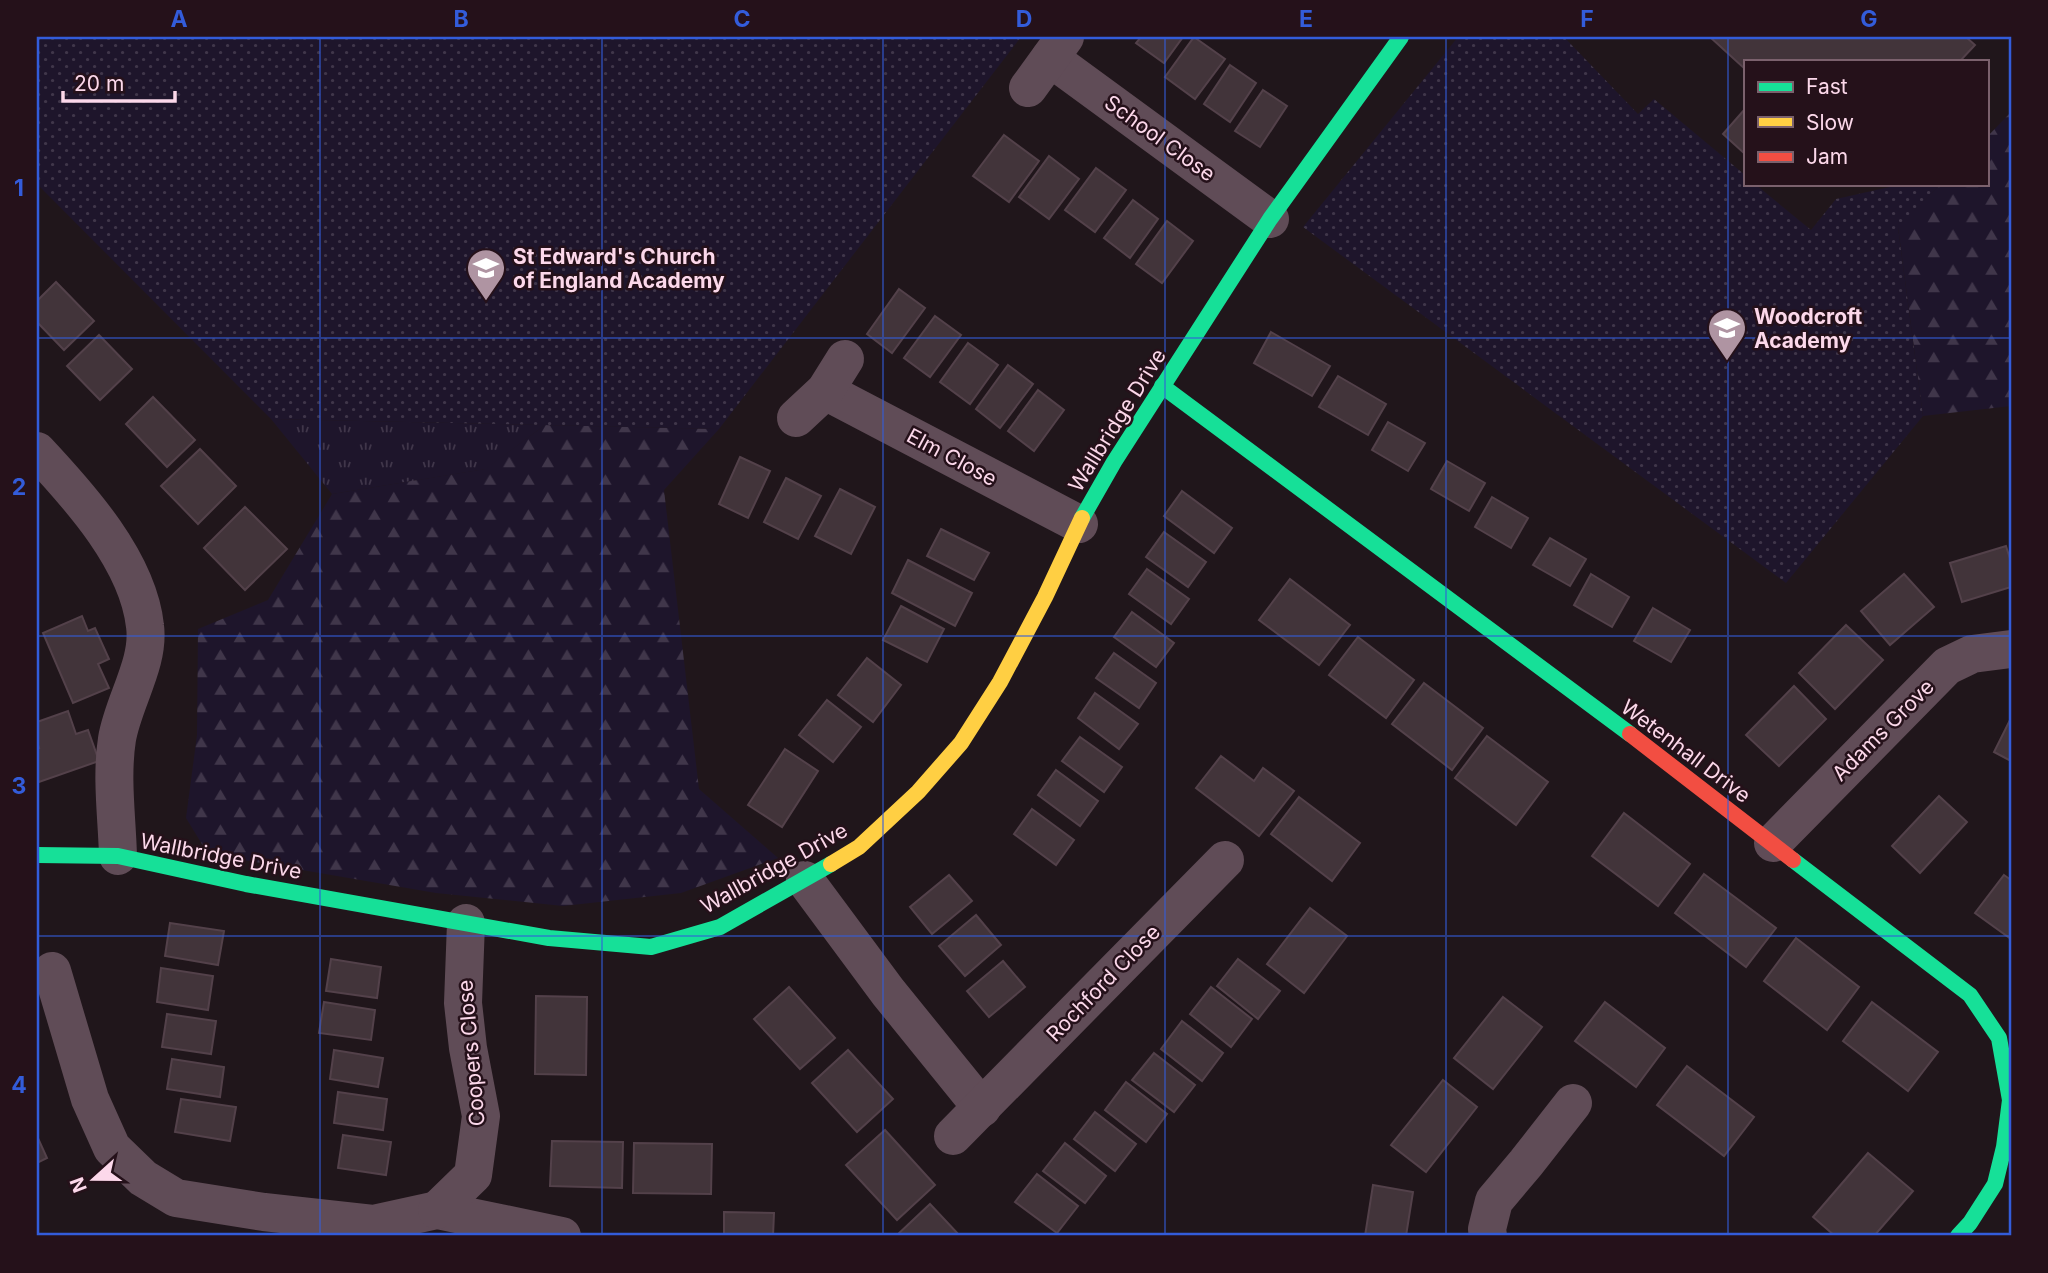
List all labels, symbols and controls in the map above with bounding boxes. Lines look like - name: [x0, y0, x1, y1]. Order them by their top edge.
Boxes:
- text: A: [170, 5, 188, 33]
- text: B: [453, 5, 469, 33]
- text: C: [733, 5, 751, 33]
- text: D: [1016, 5, 1032, 33]
- text: E: [1299, 5, 1313, 33]
- text: F: [1580, 5, 1594, 33]
- text: G: [1860, 5, 1878, 33]
- scale bar: [63, 60, 175, 104]
- legend: [1744, 60, 1988, 186]
- text: 20 m: [74, 71, 124, 96]
- text: Fast: [1806, 74, 1848, 99]
- street label: School Close: [1100, 90, 1220, 186]
- text: Slow: [1806, 110, 1854, 135]
- text: Jam: [1806, 144, 1848, 169]
- text: 1: [14, 174, 24, 202]
- place label: St Edward's Church of England Academy: [513, 244, 725, 293]
- school or university icon: St Edward's Church of England Academy: [465, 247, 507, 302]
- place label: Woodcroft Academy: [1754, 304, 1863, 353]
- school or university icon: Woodcroft Academy: [1706, 307, 1748, 362]
- street label: Wallbridge Drive: [1063, 344, 1171, 496]
- street label: Elm Close: [903, 423, 1001, 491]
- text: 2: [12, 473, 26, 501]
- street label: Adams Grove: [1827, 674, 1939, 786]
- street label: Wetenhall Drive: [1616, 694, 1756, 808]
- text: 3: [12, 772, 26, 800]
- street label: Wallbridge Drive: [696, 817, 852, 919]
- street label: Wallbridge Drive: [138, 828, 304, 884]
- street label: Rochford Close: [1041, 919, 1165, 1047]
- street label: Coopers Close: [452, 979, 490, 1127]
- text: 4: [11, 1071, 27, 1099]
- north arrow: [60, 1144, 130, 1214]
- text: N: [65, 1174, 92, 1196]

